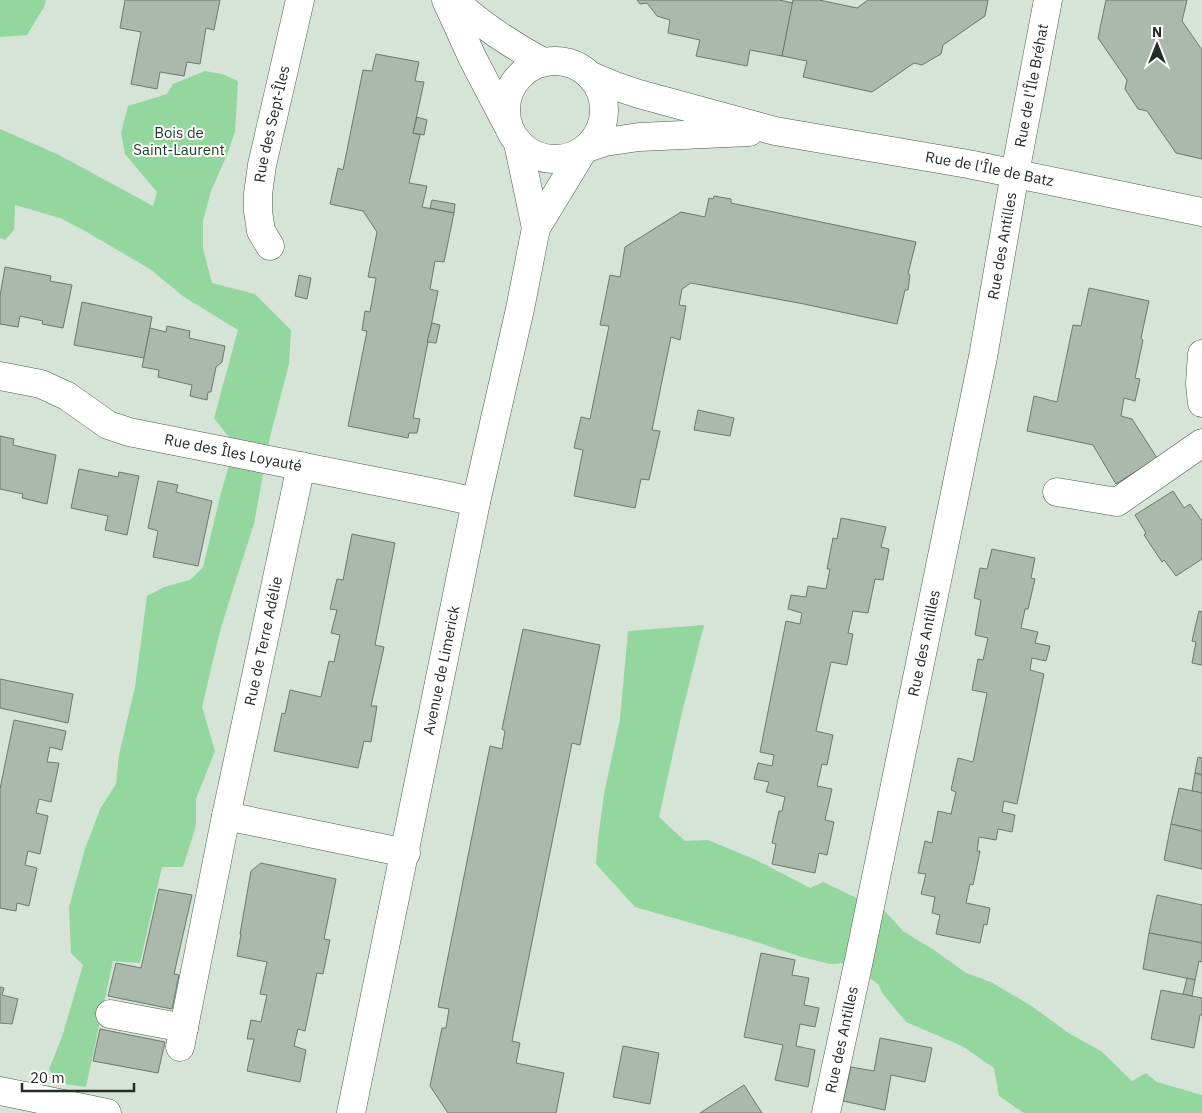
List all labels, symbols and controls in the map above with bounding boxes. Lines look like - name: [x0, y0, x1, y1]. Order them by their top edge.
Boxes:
- north arrow: [1132, 20, 1182, 70]
- street label: Rue de l'Île Bréhat: [1010, 22, 1052, 149]
- text: N: [1152, 23, 1162, 41]
- street label: Rue des Sept-Îles: [250, 64, 294, 184]
- park label: Bois de Saint-Laurent: [133, 123, 225, 159]
- street label: Rue de l'Île de Batz: [924, 147, 1056, 190]
- street label: Rue des Antilles: [983, 191, 1021, 301]
- street label: Rue des Îles Loyauté: [163, 429, 304, 475]
- street label: Rue de Terre Adélie: [240, 574, 286, 707]
- street label: Rue des Antilles: [903, 588, 944, 698]
- street label: Avenue de Limerick: [419, 604, 464, 736]
- street label: Rue des Antilles: [821, 984, 862, 1095]
- scale bar: [22, 1060, 135, 1092]
- text: 20 m: [30, 1068, 65, 1087]

